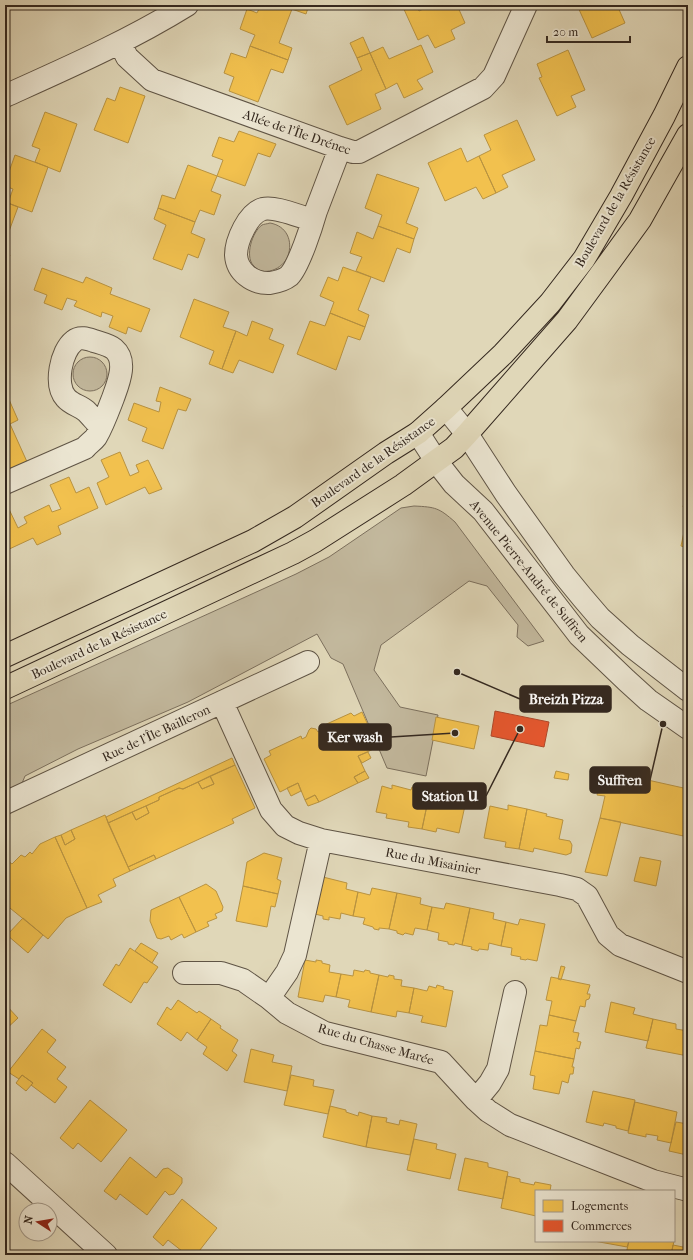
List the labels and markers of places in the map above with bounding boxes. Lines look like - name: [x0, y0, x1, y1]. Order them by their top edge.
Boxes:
- callout: Breizh Pizza: [520, 686, 611, 712]
- callout: Ker wash: [319, 724, 391, 750]
- callout: Suffren: [590, 767, 650, 793]
- callout: Station U: [413, 783, 486, 809]

